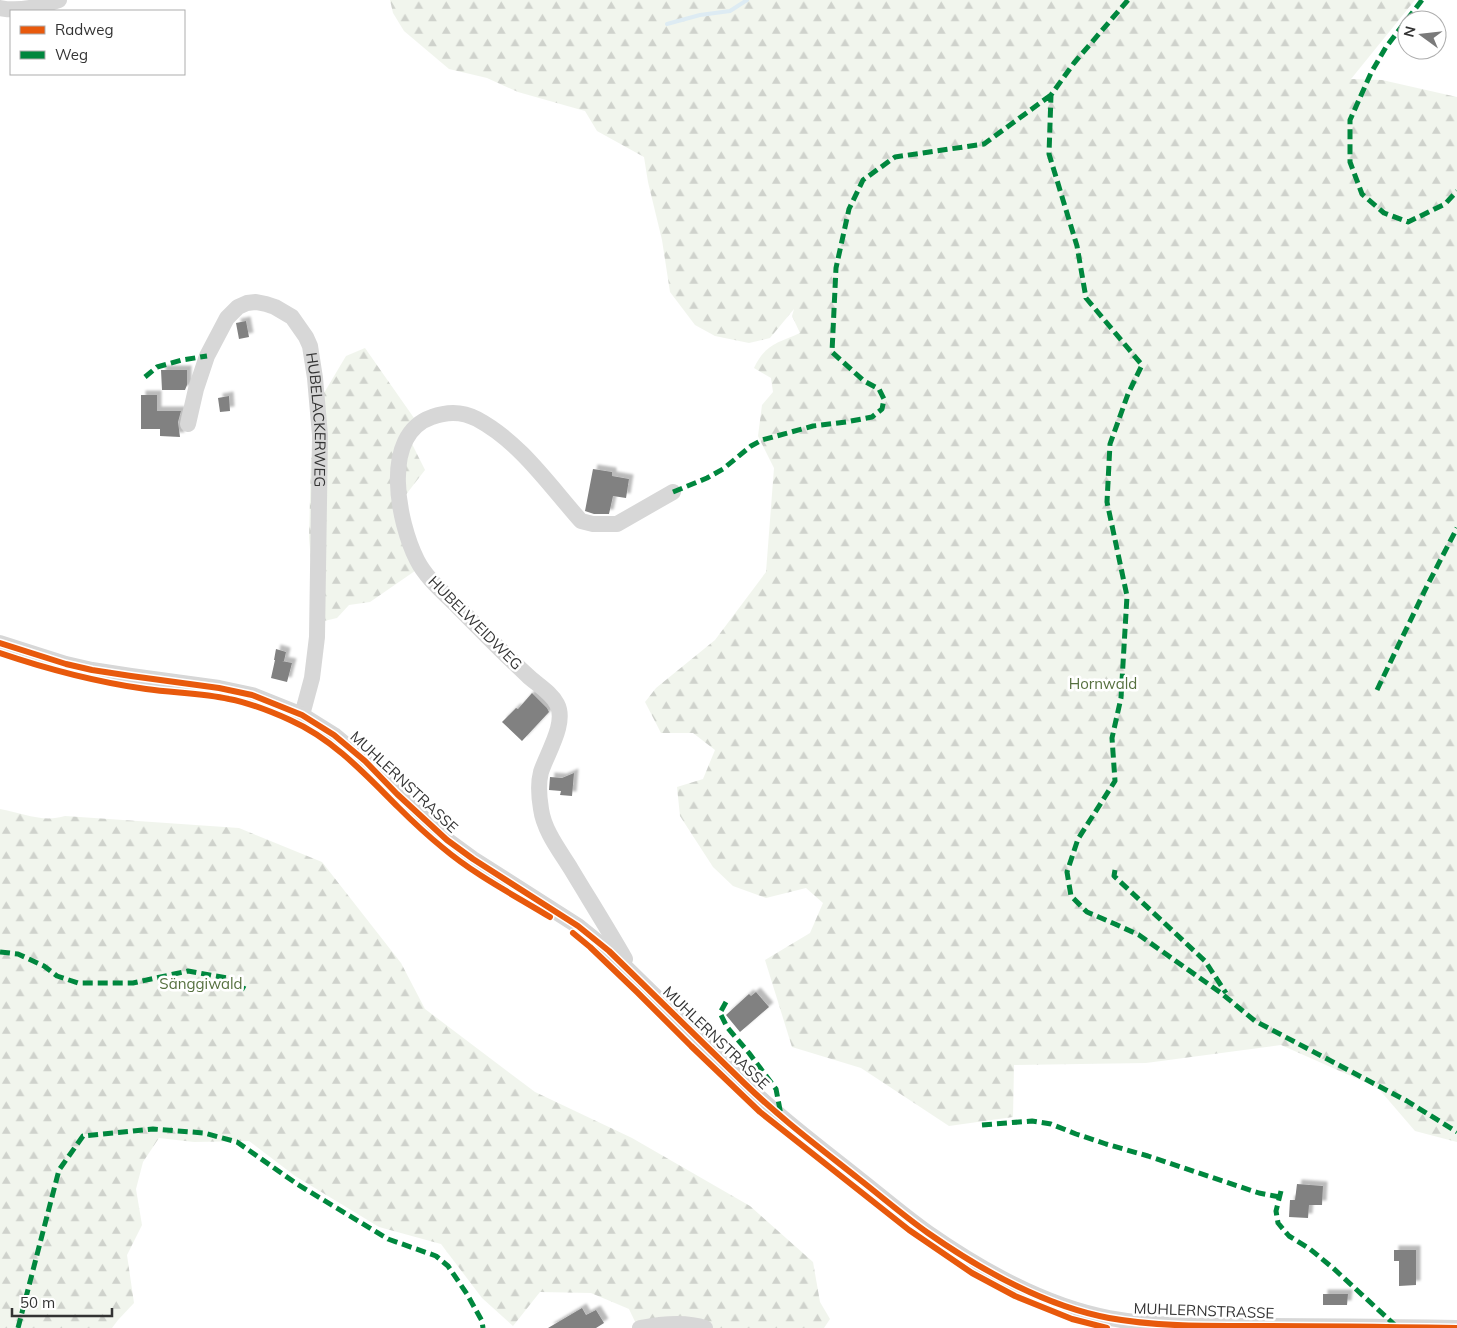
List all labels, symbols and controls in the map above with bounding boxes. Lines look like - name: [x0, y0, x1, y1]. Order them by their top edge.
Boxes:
- legend: [10, 10, 185, 75]
- north arrow: [1397, 10, 1447, 60]
- text: Radweg: [55, 20, 113, 39]
- text: N: [1399, 24, 1420, 39]
- text: Weg: [55, 45, 88, 64]
- street label: HUBELACKERWEG: [302, 351, 330, 488]
- street label: HUBELWEIDWEG: [424, 572, 526, 674]
- park label: Hornwald: [1069, 674, 1137, 693]
- street label: MUHLERNSTRASSE: [346, 727, 462, 837]
- park label: Sänggiwald: [159, 974, 243, 993]
- street label: MUHLERNSTRASSE: [659, 982, 774, 1093]
- scale bar: [12, 1286, 112, 1318]
- text: 50 m: [20, 1293, 55, 1312]
- street label: MUHLERNSTRASSE: [1133, 1299, 1275, 1322]

